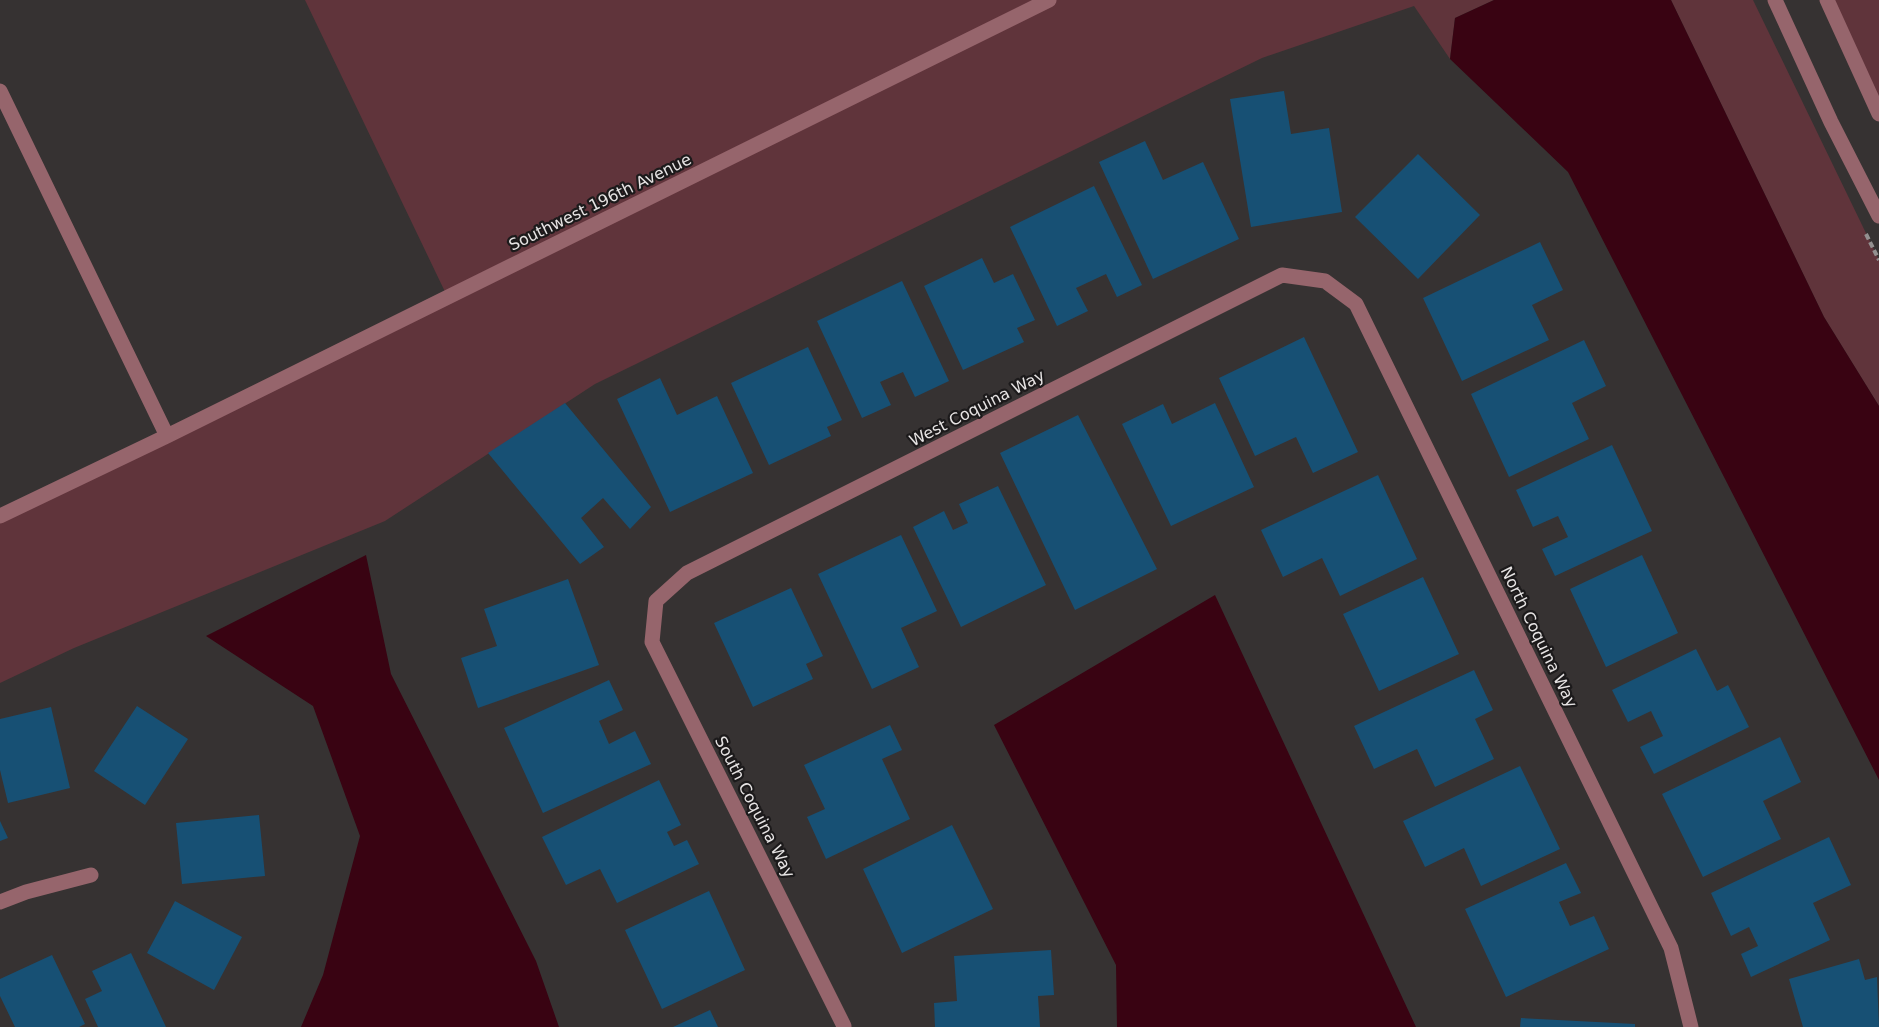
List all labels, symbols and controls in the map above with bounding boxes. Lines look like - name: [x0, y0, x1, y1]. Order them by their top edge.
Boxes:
- street label: Southwest 196th Avenue: [506, 149, 694, 255]
- street label: West Coquina Way: [906, 366, 1048, 450]
- street label: North Coquina Way: [1497, 563, 1581, 711]
- street label: South Coquina Way: [711, 733, 799, 881]

